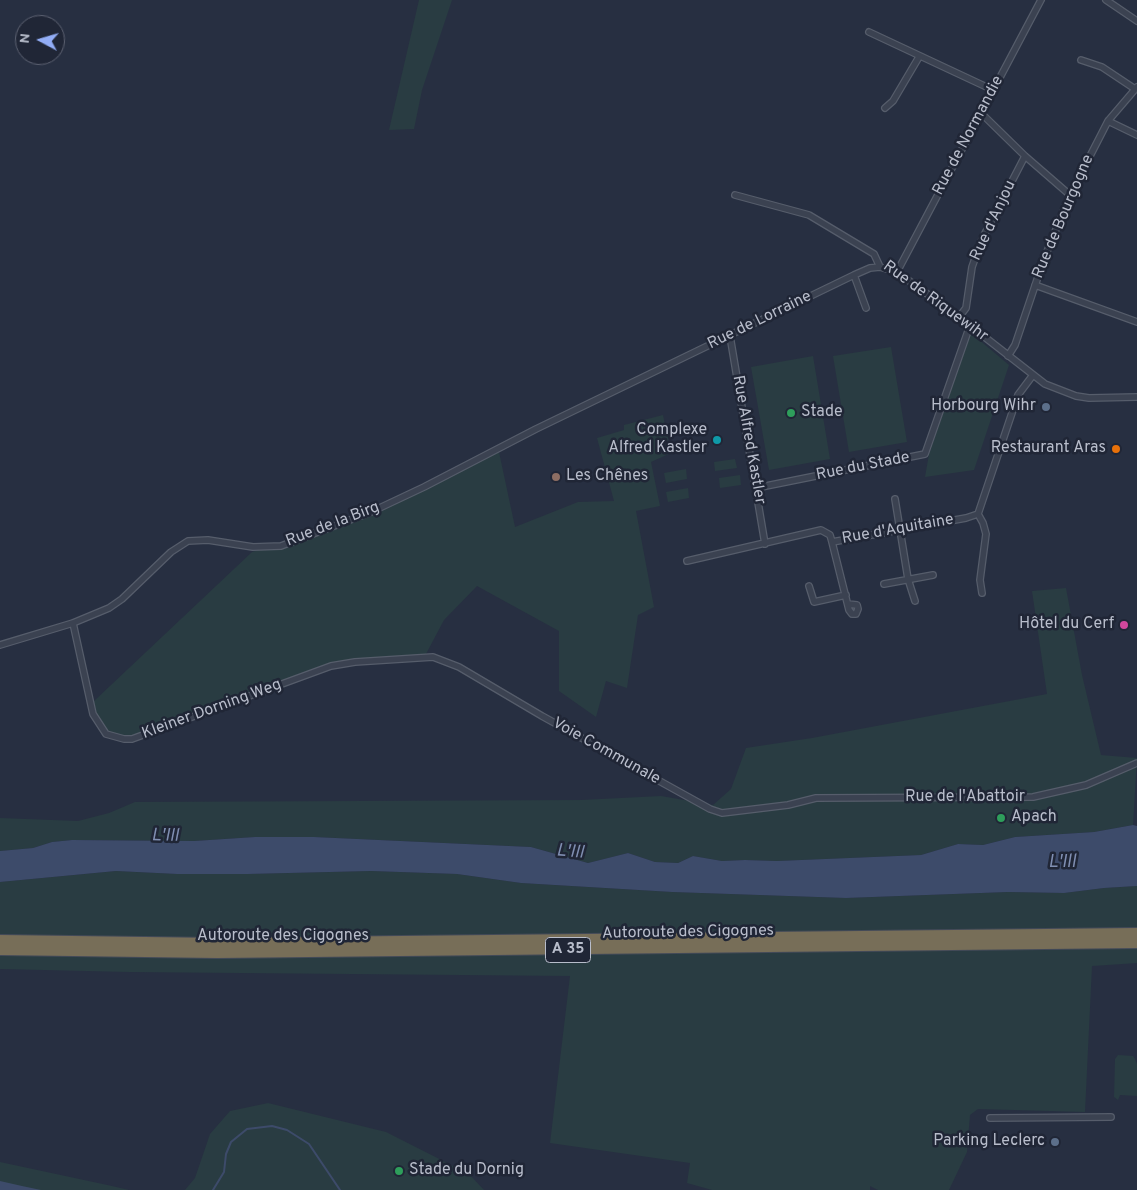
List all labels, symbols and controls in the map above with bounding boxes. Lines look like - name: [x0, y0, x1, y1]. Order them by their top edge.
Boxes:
- north arrow: [15, 15, 65, 65]
- text: N: [17, 33, 35, 44]
- street label: Rue de Normandie: [929, 73, 1009, 199]
- street label: Rue de Bourgogne: [1029, 152, 1099, 282]
- street label: Rue d'Anjou: [967, 178, 1021, 264]
- street label: Rue de Riquewihr: [879, 257, 991, 347]
- street label: Rue de Lorraine: [705, 288, 815, 354]
- street label: Rue Alfred Kastler: [727, 374, 769, 506]
- place label: Horbourg Wihr: [931, 397, 1036, 417]
- marker: Horbourg Wihr: [1040, 401, 1052, 413]
- place label: Stade: [801, 403, 843, 423]
- marker: Stade: [785, 407, 797, 419]
- place label: Complexe Alfred Kastler: [608, 421, 707, 459]
- marker: Complexe Alfred Kastler: [711, 434, 723, 446]
- place label: Restaurant Aras: [991, 439, 1106, 459]
- marker: Restaurant Aras: [1110, 443, 1122, 455]
- street label: Rue du Stade: [815, 449, 911, 485]
- place label: Les Chênes: [566, 467, 648, 487]
- marker: Les Chênes: [550, 471, 562, 483]
- street label: Rue de la Birg: [283, 498, 383, 552]
- street label: Rue d'Aquitaine: [841, 511, 955, 549]
- place label: Hôtel du Cerf: [1019, 615, 1114, 635]
- marker: Hôtel du Cerf: [1118, 619, 1130, 631]
- street label: Kleiner Dorning Weg: [140, 676, 284, 744]
- street label: Voie Communale: [549, 714, 663, 790]
- street label: Rue de l'Abattoir: [905, 788, 1025, 808]
- place label: Apach: [1011, 808, 1057, 828]
- marker: Apach: [995, 812, 1007, 824]
- water label: L'Ill: [151, 826, 179, 848]
- water label: L'Ill: [555, 841, 585, 865]
- water label: L'Ill: [1048, 852, 1076, 874]
- street label: Autoroute des Cigognes: [602, 922, 774, 944]
- street label: Autoroute des Cigognes: [197, 927, 369, 947]
- road number: A 35: [546, 938, 590, 962]
- place label: Parking Leclerc: [933, 1132, 1045, 1152]
- marker: Parking Leclerc: [1049, 1136, 1061, 1148]
- place label: Stade du Dornig: [409, 1161, 524, 1181]
- marker: Stade du Dornig: [393, 1165, 405, 1177]

